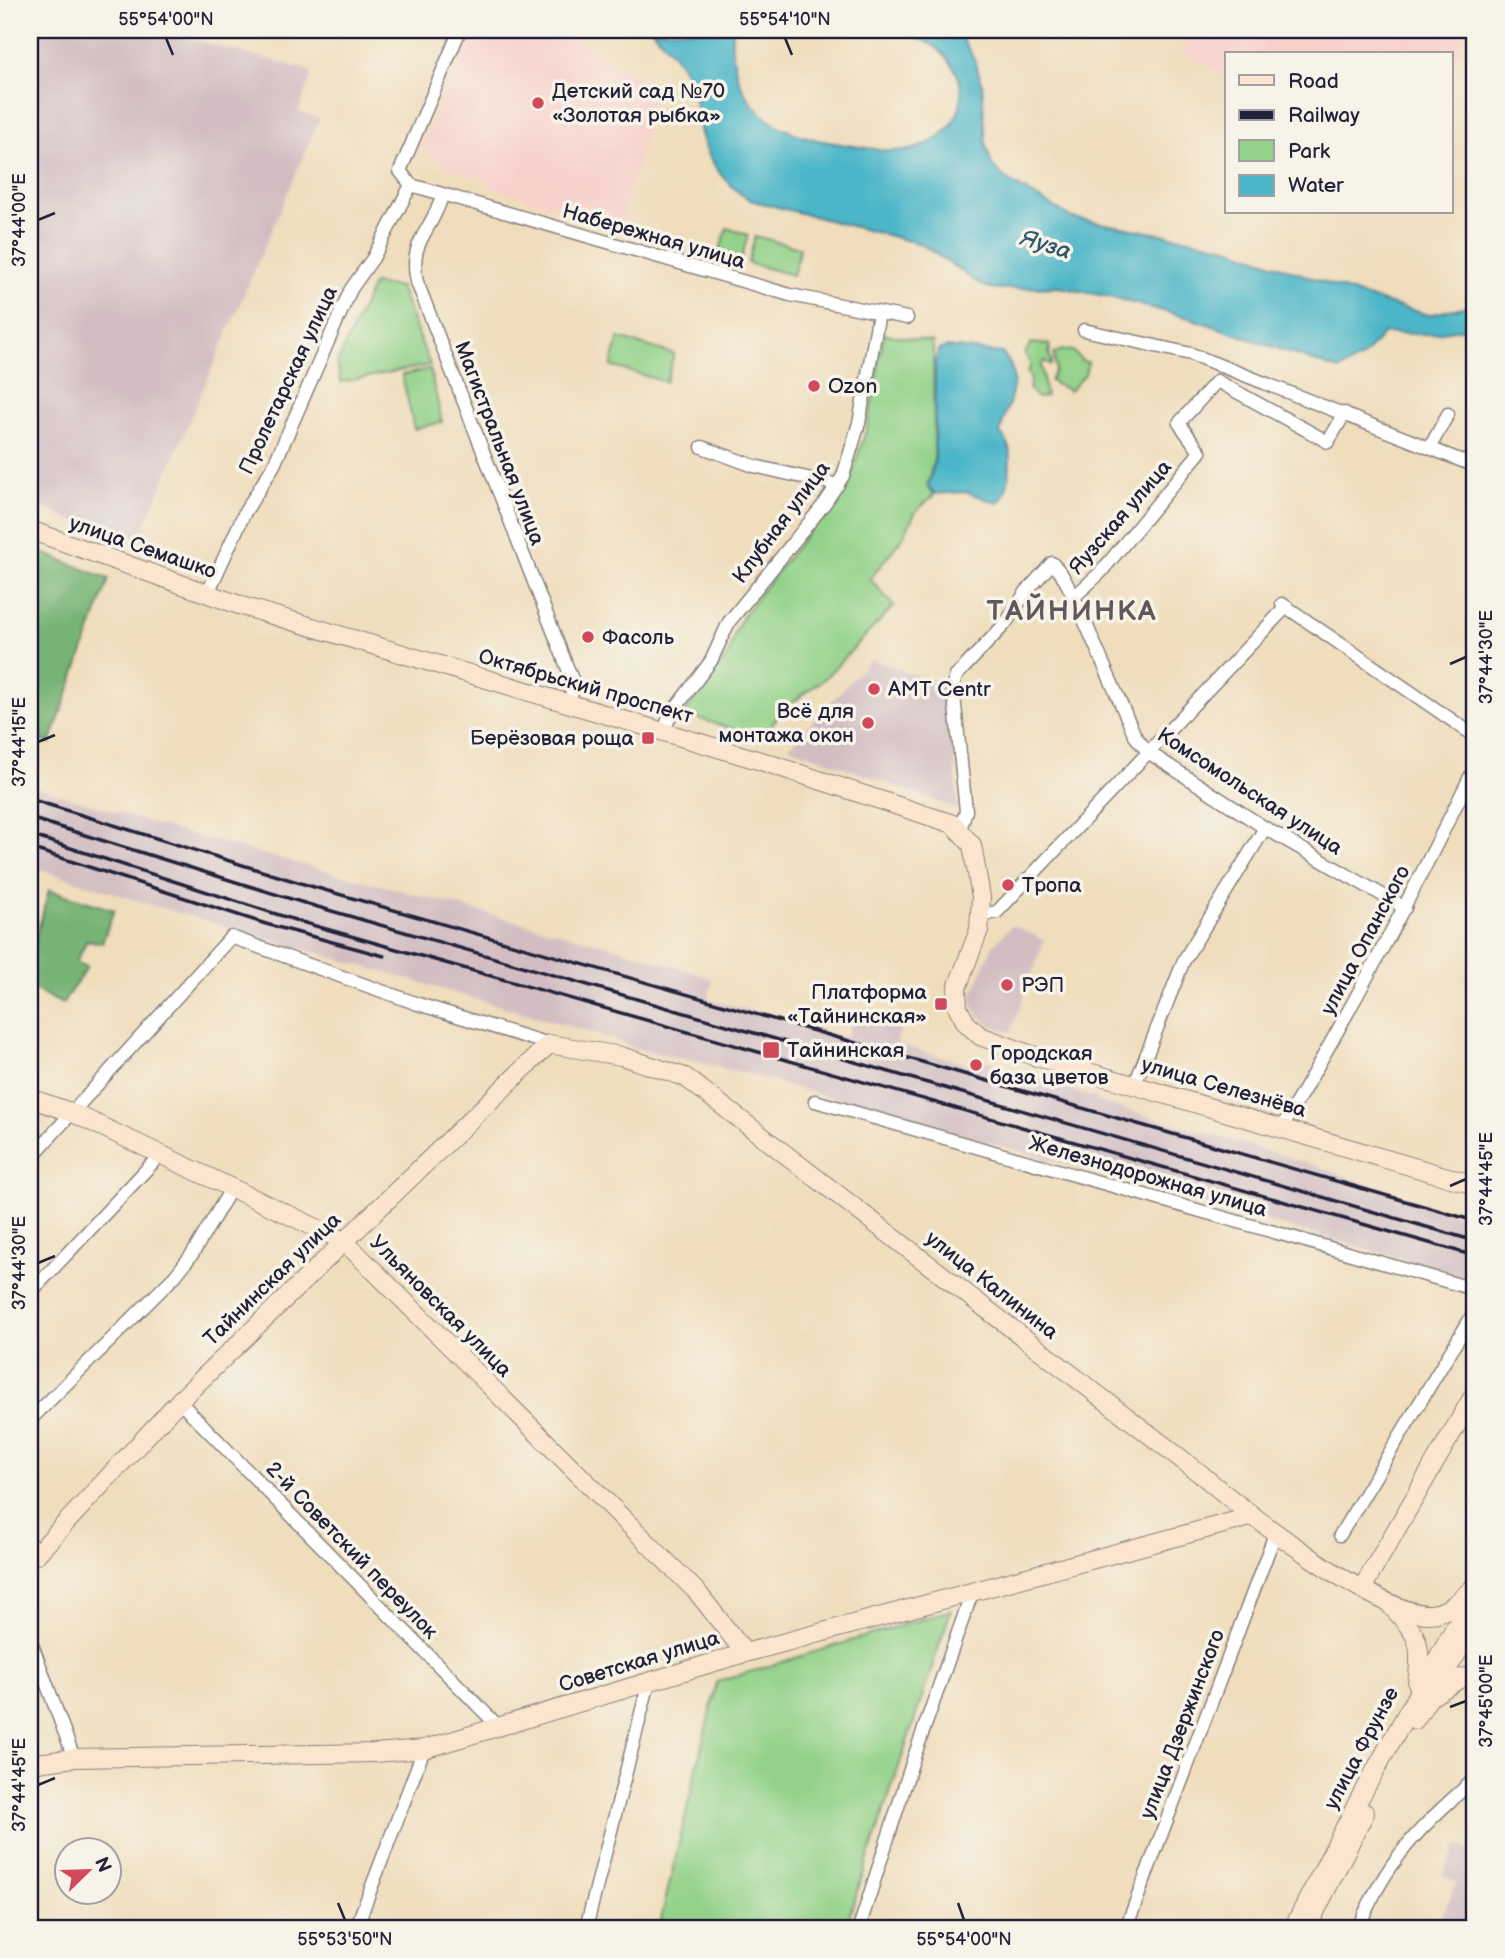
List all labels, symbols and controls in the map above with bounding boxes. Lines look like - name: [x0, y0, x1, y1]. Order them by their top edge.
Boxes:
- text: 55°54'00"N: [118, 9, 214, 30]
- text: 55°54'10"N: [739, 9, 831, 30]
- legend: [1225, 52, 1452, 214]
- text: Road: [1288, 69, 1339, 94]
- place label: Детский сад №70 «Золотая рыбка»: [552, 79, 725, 128]
- marker: Детский сад №70 «Золотая рыбка»: [530, 95, 546, 111]
- text: Railway: [1288, 103, 1360, 128]
- text: Park: [1288, 139, 1331, 164]
- text: 37°44'00"E: [9, 173, 30, 267]
- text: Water: [1288, 173, 1344, 198]
- street label: Набережная улица: [560, 198, 749, 275]
- water label: Яуза: [1016, 224, 1074, 266]
- street label: Пролетарская улица: [234, 282, 343, 478]
- street label: Магистральная улица: [449, 338, 550, 549]
- place label: Ozon: [828, 374, 877, 399]
- marker: Ozon: [806, 378, 822, 394]
- street label: Яузская улица: [1064, 455, 1177, 580]
- street label: Клубная улица: [727, 456, 836, 588]
- street label: улица Семашко: [66, 511, 220, 584]
- district label: ТАЙНИНКА: [987, 592, 1157, 628]
- text: 37°44'30"E: [1476, 610, 1497, 704]
- place label: Фасоль: [602, 625, 675, 650]
- marker: Фасоль: [580, 629, 596, 645]
- street label: Октябрьский проспект: [476, 644, 696, 729]
- place label: AMT Centr: [888, 677, 991, 702]
- marker: AMT Centr: [866, 681, 882, 697]
- text: 37°44'15"E: [9, 697, 30, 787]
- place label: Всё для монтажа окон: [719, 699, 854, 748]
- marker: Всё для монтажа окон: [860, 715, 876, 731]
- street label: Комсомольская улица: [1153, 722, 1347, 861]
- place label: Берёзовая роща: [470, 726, 635, 751]
- marker: Берёзовая роща: [640, 730, 656, 746]
- street label: улица Опанского: [1315, 861, 1415, 1019]
- place label: Тропа: [1022, 873, 1082, 898]
- marker: Тропа: [1000, 877, 1016, 893]
- place label: РЭП: [1021, 973, 1064, 998]
- marker: РЭП: [999, 977, 1015, 993]
- place label: Платформа «Тайнинская»: [787, 980, 928, 1029]
- marker: Платформа «Тайнинская»: [933, 996, 949, 1012]
- place label: Тайнинская: [787, 1038, 904, 1063]
- marker: Тайнинская: [761, 1040, 781, 1060]
- place label: Городская база цветов: [990, 1041, 1108, 1090]
- street label: улица Селезнёва: [1139, 1052, 1310, 1123]
- marker: Городская база цветов: [968, 1057, 984, 1073]
- street label: Железнодорожная улица: [1026, 1130, 1270, 1223]
- text: 37°44'45"E: [1476, 1132, 1497, 1226]
- street label: Тайнинская улица: [199, 1207, 347, 1351]
- text: 37°44'30"E: [9, 1216, 30, 1310]
- street label: улица Калинина: [920, 1226, 1063, 1345]
- street label: Ульяновская улица: [364, 1230, 517, 1383]
- street label: 2-й Советский переулок: [260, 1456, 443, 1644]
- street label: Советская улица: [556, 1625, 723, 1698]
- street label: улица Дзержинского: [1135, 1626, 1230, 1822]
- text: 37°45'00"E: [1476, 1654, 1497, 1748]
- street label: улица Фрунзе: [1319, 1682, 1404, 1814]
- text: 37°44'45"E: [9, 1738, 30, 1832]
- north arrow: [52, 1836, 122, 1906]
- text: N: [89, 1854, 116, 1876]
- text: 55°53'50"N: [297, 1929, 393, 1950]
- text: 55°54'00"N: [916, 1929, 1012, 1950]

